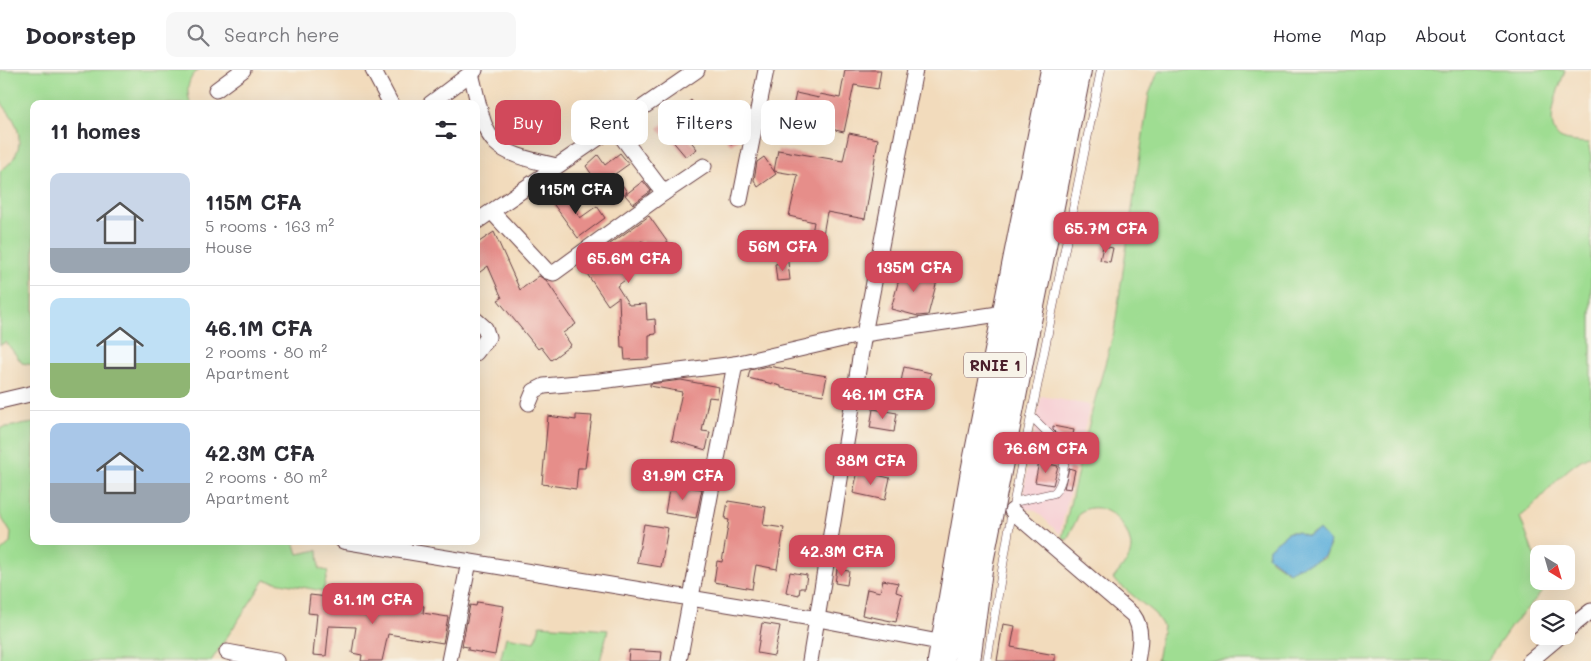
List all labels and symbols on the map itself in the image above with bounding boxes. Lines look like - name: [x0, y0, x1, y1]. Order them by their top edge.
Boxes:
- pin: 115M CFA: [524, 172, 628, 215]
- pin: 65.7M CFA: [1049, 212, 1163, 254]
- pin: 56M CFA: [737, 230, 829, 272]
- pin: 65.6M CFA: [572, 242, 686, 284]
- pin: 135M CFA: [862, 250, 966, 293]
- road number: RNIE 1: [964, 352, 1026, 378]
- pin: 46.1M CFA: [826, 378, 940, 420]
- pin: 76.6M CFA: [989, 432, 1103, 474]
- pin: 38M CFA: [825, 444, 917, 486]
- pin: 31.9M CFA: [626, 458, 740, 501]
- pin: 42.3M CFA: [785, 534, 899, 577]
- north arrow: [1530, 545, 1575, 590]
- pin: 81.1M CFA: [316, 582, 430, 625]

